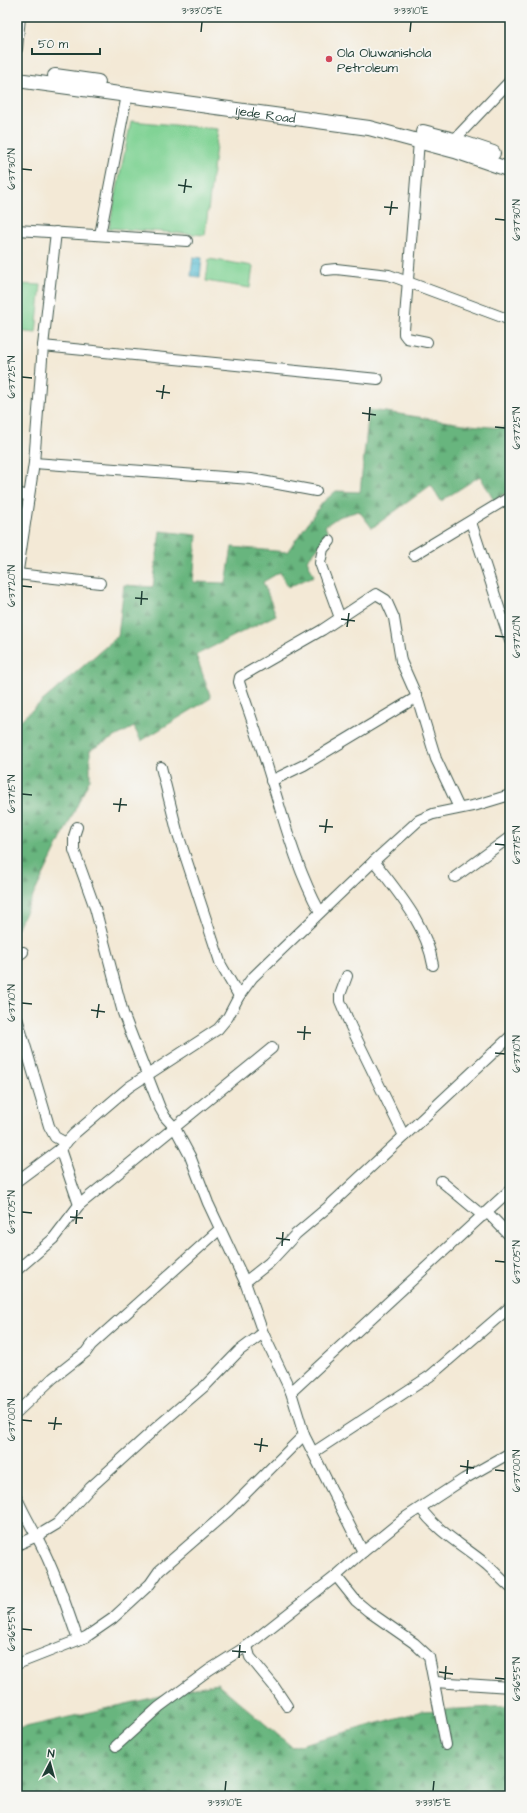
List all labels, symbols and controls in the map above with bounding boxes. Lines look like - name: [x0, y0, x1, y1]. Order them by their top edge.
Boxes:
- text: 3°33'05"E: [182, 4, 222, 18]
- text: 3°33'10"E: [394, 4, 429, 18]
- scale bar: [32, 30, 100, 56]
- text: 50 m: [38, 36, 69, 53]
- place label: Ola Oluwanishola Petroleum: [337, 44, 432, 77]
- marker: Ola Oluwanishola Petroleum: [324, 54, 334, 64]
- street label: Ijede Road: [235, 102, 297, 128]
- text: 6°37'30"N: [5, 148, 19, 190]
- text: 6°37'30"N: [510, 199, 524, 241]
- text: 6°37'25"N: [5, 356, 19, 398]
- text: 6°37'25"N: [510, 407, 524, 449]
- text: 6°37'20"N: [5, 565, 19, 607]
- text: 6°37'20"N: [510, 616, 524, 658]
- text: 6°37'15"N: [5, 775, 19, 813]
- text: 6°37'15"N: [510, 826, 524, 864]
- text: 6°37'10"N: [5, 984, 19, 1022]
- text: 6°37'10"N: [510, 1035, 524, 1073]
- text: 6°37'05"N: [5, 1190, 19, 1234]
- text: 6°37'05"N: [510, 1240, 524, 1284]
- text: 6°37'00"N: [5, 1399, 19, 1441]
- text: 6°37'00"N: [510, 1450, 524, 1492]
- text: 6°36'55"N: [5, 1607, 19, 1651]
- text: 6°36'55"N: [510, 1657, 524, 1701]
- north arrow: [30, 1743, 70, 1783]
- text: N: [47, 1746, 55, 1761]
- text: 3°33'10"E: [208, 1796, 243, 1810]
- text: 3°33'15"E: [415, 1796, 451, 1810]

